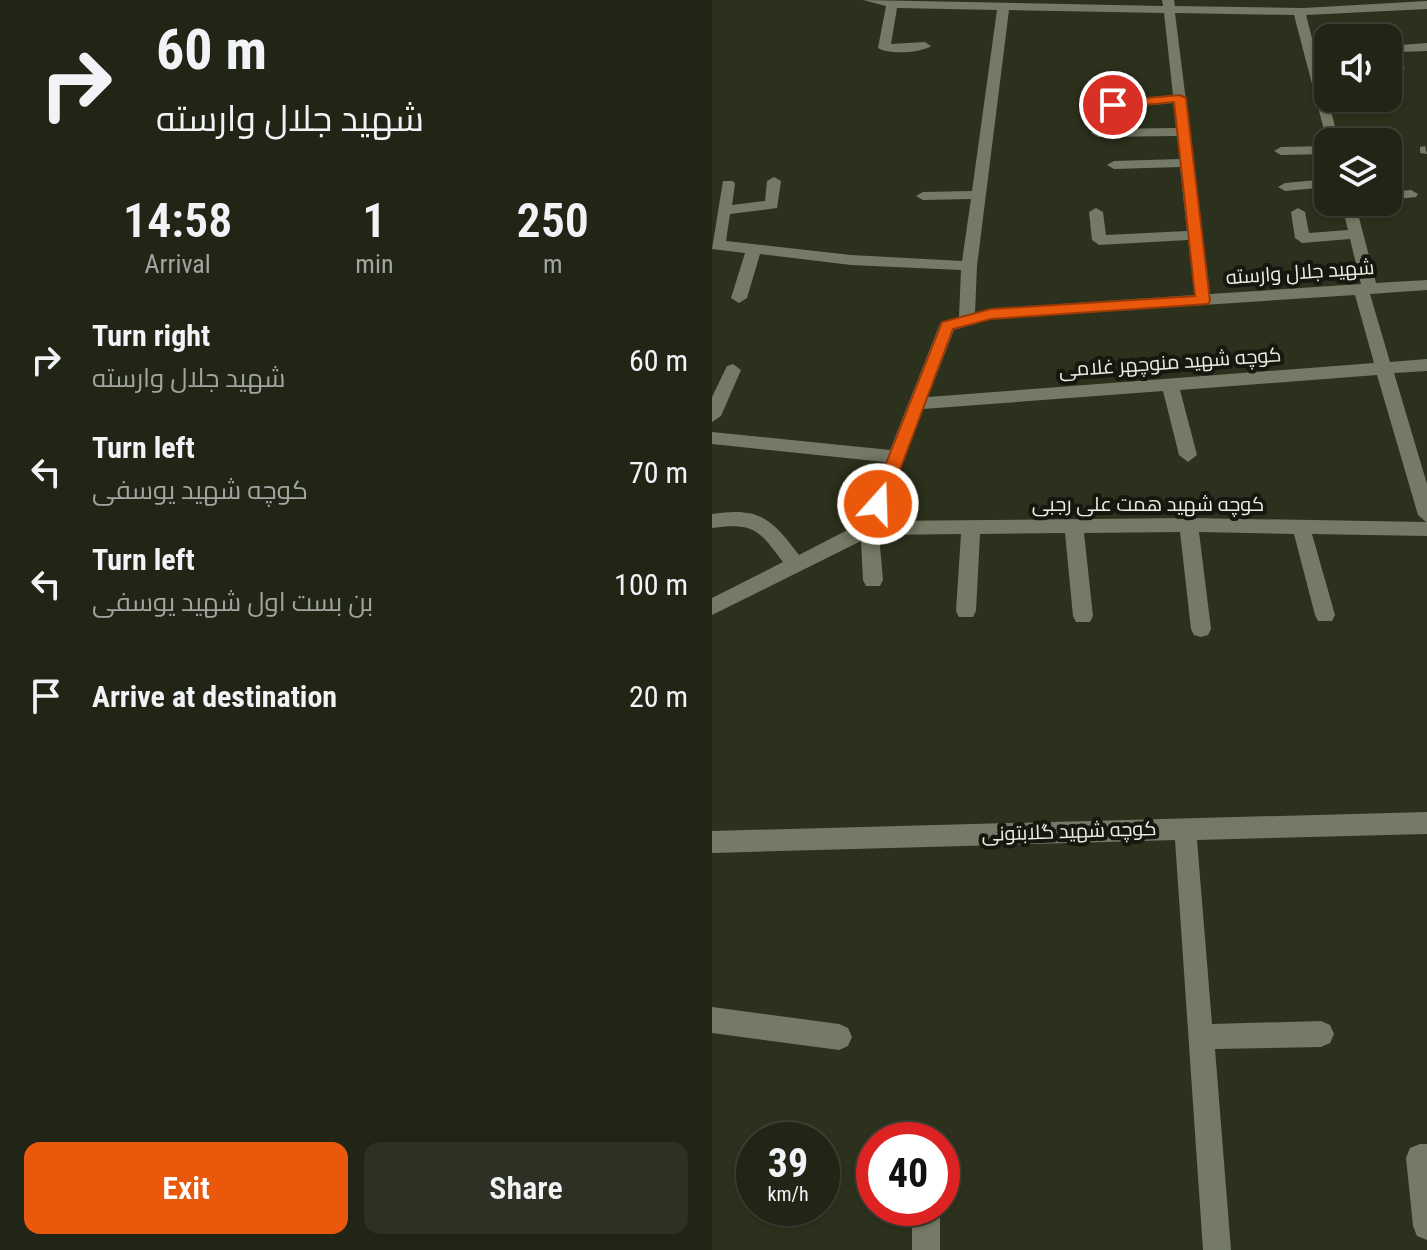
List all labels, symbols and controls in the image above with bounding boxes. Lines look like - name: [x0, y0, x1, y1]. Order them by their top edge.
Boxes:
- text: 60 m: [156, 17, 267, 83]
- map controls: [1314, 24, 1402, 216]
- button: sound: [1314, 24, 1402, 112]
- icon: right: [24, 32, 128, 136]
- pin: [1079, 71, 1147, 139]
- icon: arrive: [1091, 83, 1135, 127]
- text: شهید جلال وارسته: [156, 98, 424, 140]
- button: layers: [1314, 128, 1402, 216]
- text: 14:58: [123, 192, 232, 249]
- text: 1: [362, 192, 386, 249]
- text: 250: [517, 192, 589, 249]
- text: Arrival: [145, 249, 211, 279]
- text: min: [355, 249, 393, 279]
- text: m: [543, 249, 563, 279]
- street label: شهید جلال وارسته: [1225, 255, 1375, 290]
- text: Turn right: [92, 318, 210, 353]
- icon: right: [24, 338, 68, 382]
- street label: کوچه شهید منوچهر غلامی: [1058, 342, 1282, 383]
- text: 60 m: [629, 343, 688, 378]
- text: شهید جلال وارسته: [92, 363, 286, 393]
- text: Turn left: [92, 430, 195, 465]
- icon: left: [24, 450, 68, 494]
- text: 70 m: [629, 455, 688, 490]
- position arrow: [836, 462, 920, 546]
- text: کوچه شهید یوسفی: [92, 475, 308, 505]
- street label: کوچه شهید همت علی رجبی: [1032, 492, 1264, 517]
- text: Turn left: [92, 542, 195, 577]
- icon: left: [24, 562, 68, 606]
- text: 100 m: [614, 567, 688, 602]
- text: بن بست اول شهید یوسفی: [92, 587, 373, 617]
- icon: arrive: [24, 674, 68, 718]
- text: Arrive at destination: [92, 679, 337, 714]
- text: 20 m: [629, 679, 688, 714]
- street label: کوچه شهید گلابتونی: [981, 816, 1157, 847]
- speed limit sign: 40: [856, 1122, 960, 1226]
- text: 39: [768, 1140, 808, 1187]
- button: Exit: [24, 1142, 348, 1234]
- button: Share: [364, 1142, 688, 1234]
- text: km/h: [767, 1182, 809, 1206]

